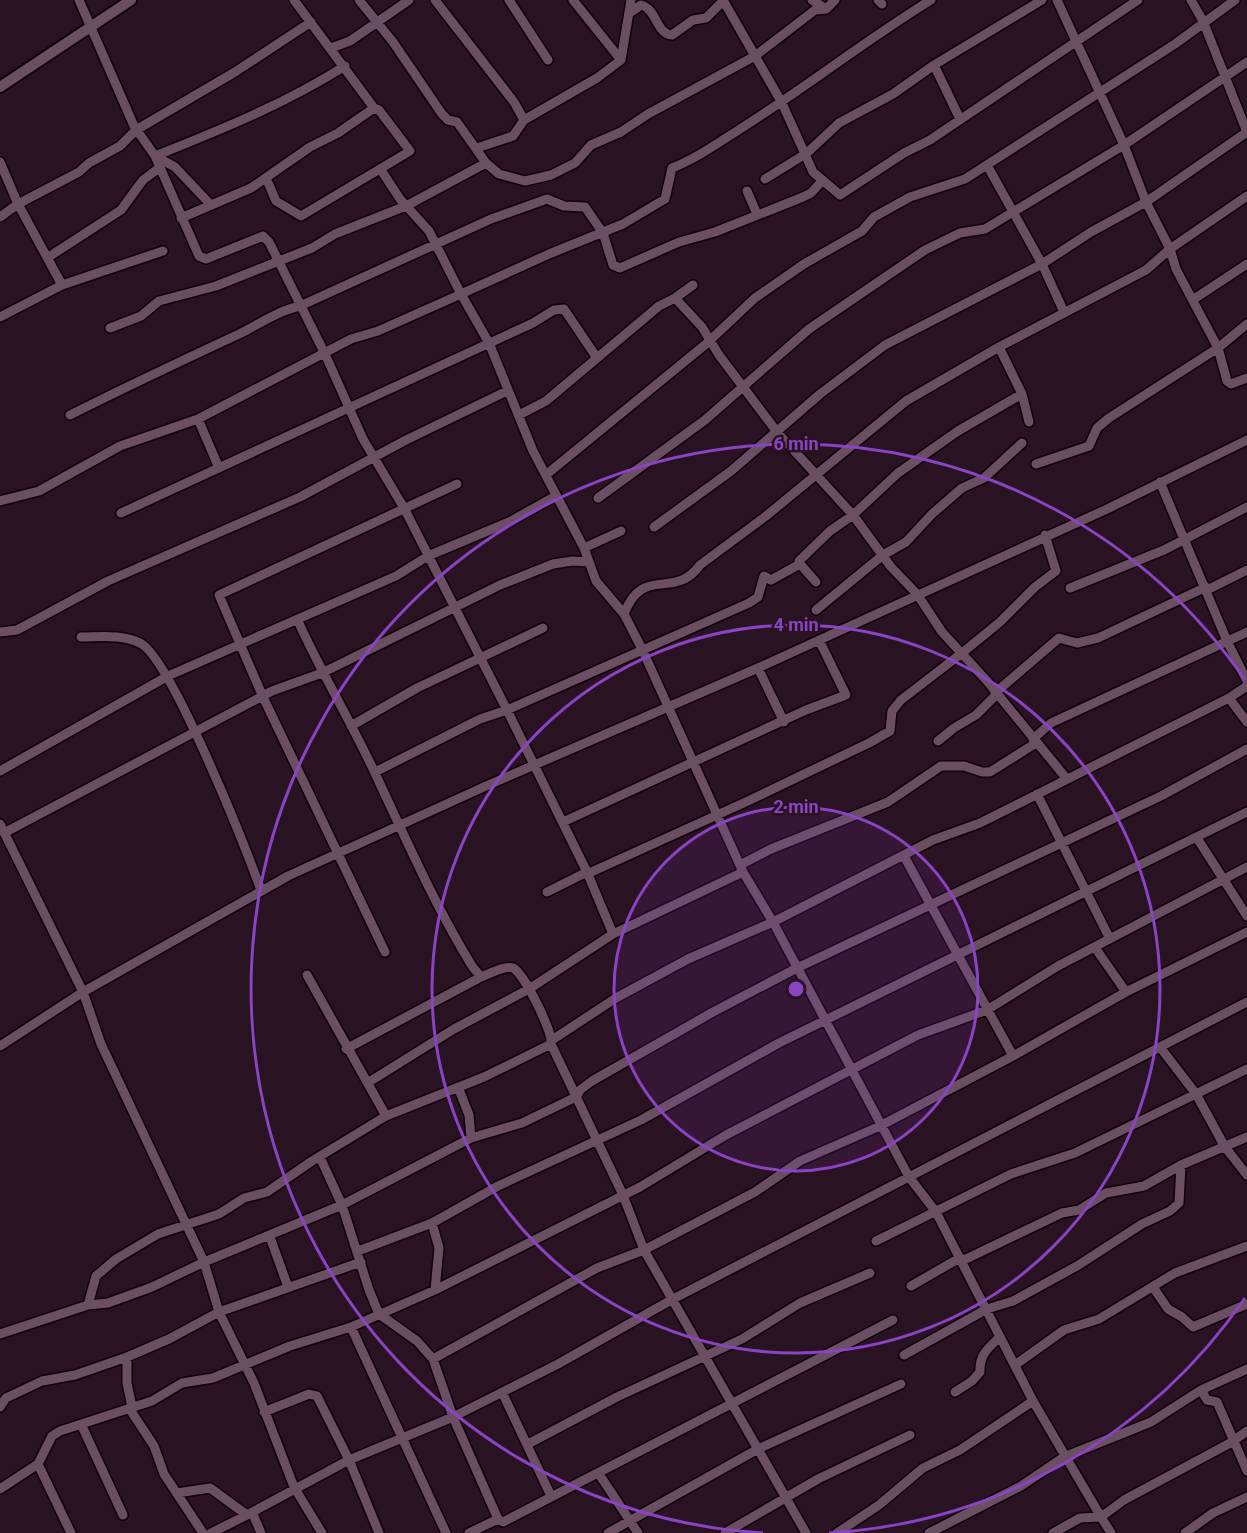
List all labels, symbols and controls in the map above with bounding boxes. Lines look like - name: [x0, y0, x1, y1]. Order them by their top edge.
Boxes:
- text: 6 min: [773, 433, 819, 454]
- text: 4 min: [773, 614, 819, 635]
- text: 2 min: [773, 796, 819, 817]
- centre of rings: [786, 979, 806, 999]

